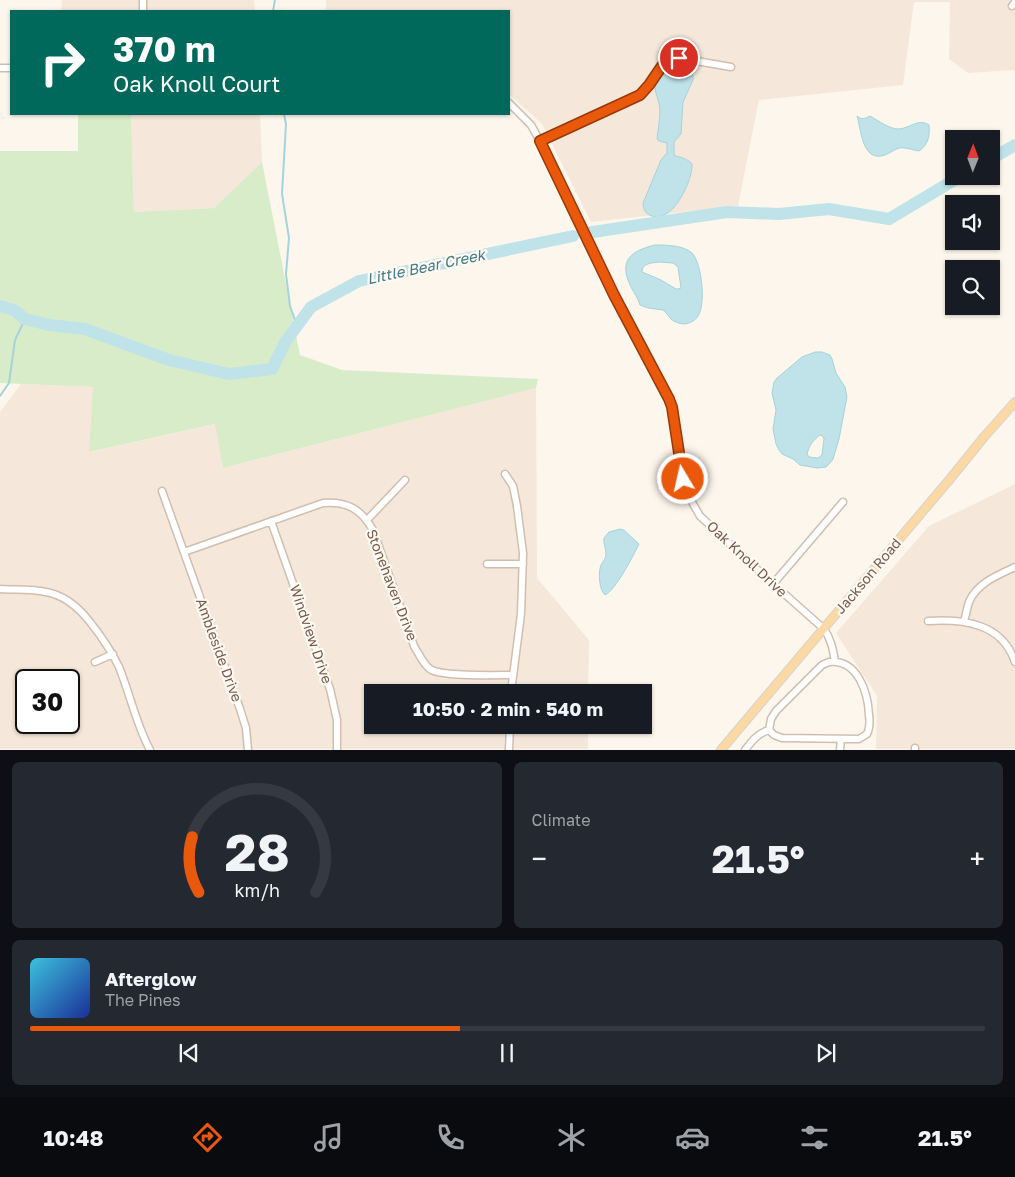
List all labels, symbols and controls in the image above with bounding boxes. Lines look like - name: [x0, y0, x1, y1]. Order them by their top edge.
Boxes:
- text: 370 m: [113, 28, 216, 70]
- icon: right: [30, 30, 95, 95]
- pin: [658, 37, 700, 79]
- icon: arrive: [665, 44, 693, 72]
- text: Oak Knoll Court: [113, 70, 280, 97]
- north arrow: [945, 130, 1000, 185]
- map controls: [945, 130, 1000, 315]
- button: sound: [945, 195, 1000, 250]
- water label: Little Bear Creek: [365, 244, 488, 287]
- button: search: [945, 260, 1000, 315]
- position arrow: [656, 452, 708, 504]
- street label: Oak Knoll Drive: [704, 517, 791, 600]
- street label: Stonehaven Drive: [363, 527, 422, 643]
- street label: Jackson Road: [831, 534, 904, 617]
- street label: Windview Drive: [287, 582, 336, 686]
- street label: Ambleside Drive: [193, 596, 246, 704]
- speed limit sign: 30: [15, 669, 80, 734]
- text: 10:50 · 2 min · 540 m: [413, 697, 603, 720]
- text: Climate: [532, 810, 591, 830]
- text: 28: [224, 820, 289, 882]
- text: 21.5°: [712, 836, 805, 881]
- text: −: [532, 842, 547, 875]
- text: +: [970, 842, 985, 875]
- text: km/h: [234, 879, 279, 901]
- text: Afterglow: [105, 967, 196, 990]
- text: The Pines: [105, 990, 180, 1010]
- icon: previous: [175, 1039, 203, 1067]
- icon: pause: [493, 1039, 521, 1067]
- icon: next: [812, 1039, 840, 1067]
- icon: directions: [190, 1120, 225, 1155]
- icon: music: [311, 1120, 346, 1155]
- icon: phone: [433, 1120, 468, 1155]
- icon: climate: [554, 1120, 589, 1155]
- icon: car: [675, 1120, 710, 1155]
- icon: filters: [797, 1120, 832, 1155]
- text: 10:48: [43, 1124, 104, 1151]
- text: 21.5°: [918, 1124, 972, 1151]

